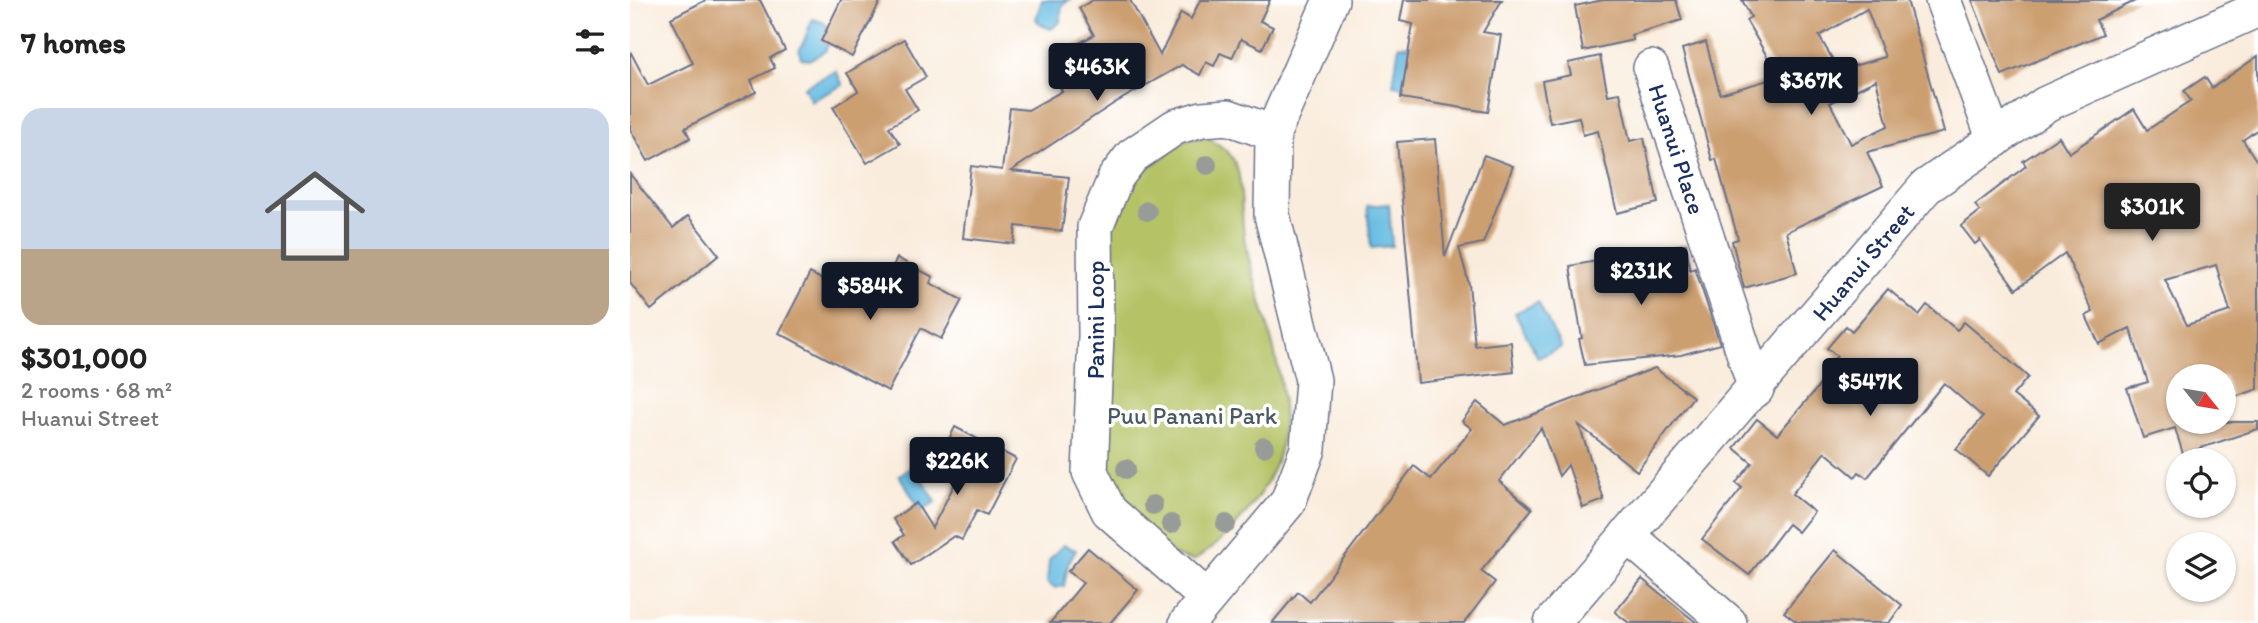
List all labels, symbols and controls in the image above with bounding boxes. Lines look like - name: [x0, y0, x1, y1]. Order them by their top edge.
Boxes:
- icon: filters: [571, 23, 609, 61]
- text: 7 homes: [21, 24, 126, 61]
- pin: $463K: [1048, 43, 1146, 103]
- text: $463K: [1065, 52, 1129, 80]
- pin: $367K: [1762, 58, 1860, 117]
- text: $367K: [1780, 66, 1842, 94]
- street label: Huanui Place: [1642, 80, 1712, 218]
- icon: home: [252, 153, 378, 279]
- pin: $301K: [2103, 184, 2201, 243]
- text: $301K: [2120, 192, 2184, 220]
- street label: Huanui Street: [1806, 197, 1920, 327]
- pin: $231K: [1592, 247, 1690, 307]
- text: $231K: [1610, 256, 1672, 284]
- street label: Panini Loop: [1081, 261, 1110, 379]
- pin: $584K: [821, 262, 919, 322]
- text: $584K: [838, 271, 902, 299]
- text: $301,000: [21, 339, 148, 376]
- pin: $547K: [1821, 358, 1919, 418]
- north arrow: [2166, 364, 2236, 434]
- map controls: [2166, 364, 2236, 602]
- text: $547K: [1838, 367, 1902, 395]
- text: 2 rooms · 68 m²: [21, 376, 172, 404]
- park label: Puu Panani Park: [1107, 401, 1278, 430]
- text: Huanui Street: [21, 404, 159, 432]
- pin: $226K: [908, 438, 1006, 497]
- text: $226K: [926, 446, 988, 474]
- button: locate: [2166, 448, 2236, 518]
- button: layers: [2166, 532, 2236, 602]

